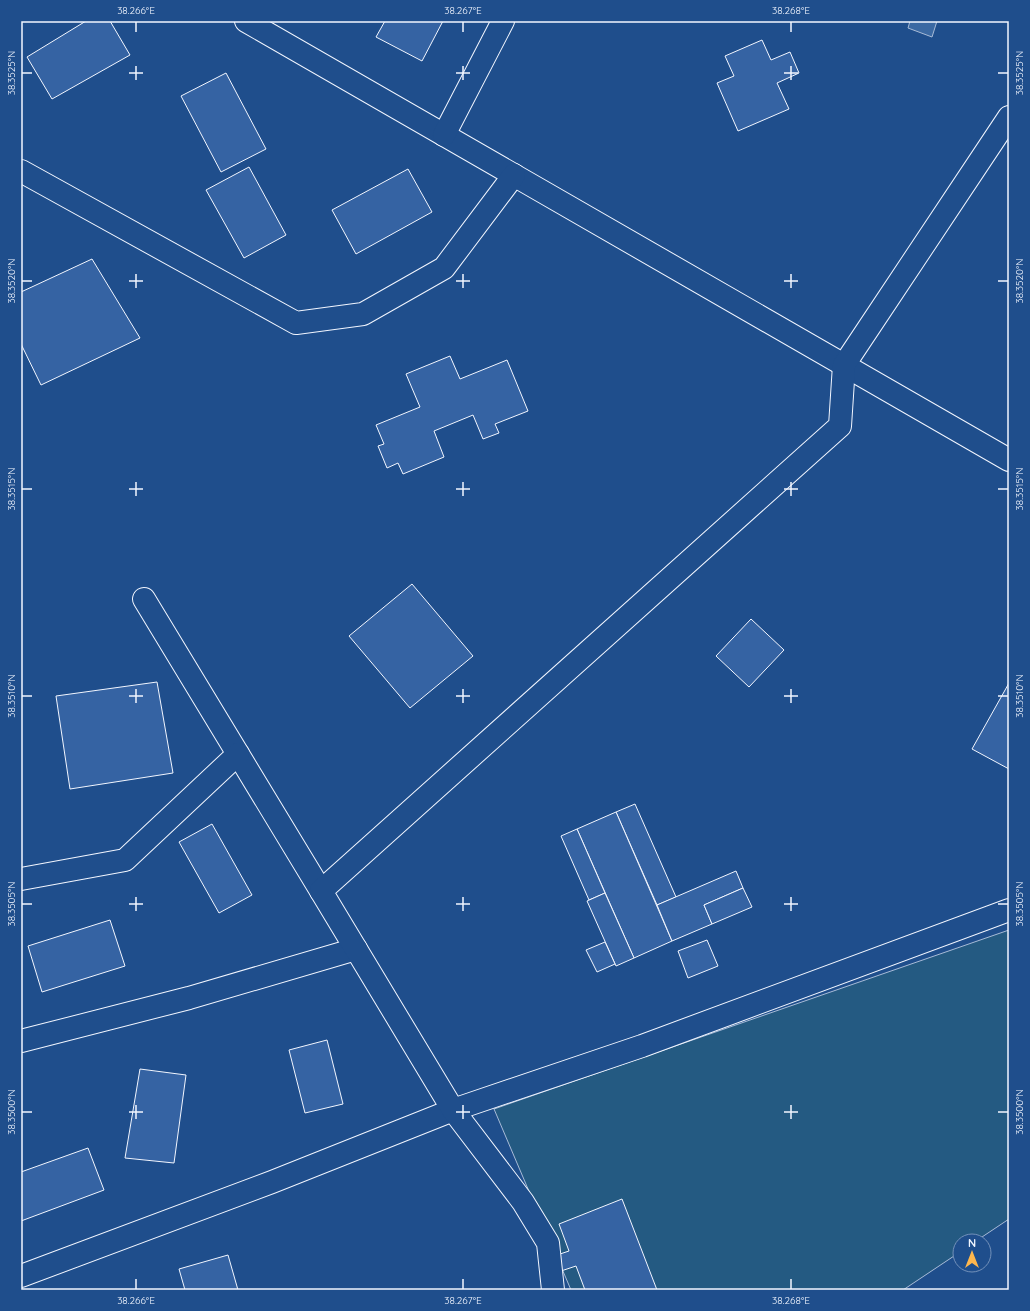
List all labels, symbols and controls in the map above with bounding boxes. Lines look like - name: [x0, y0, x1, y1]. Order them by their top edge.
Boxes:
- text: 38.266°E: [117, 4, 155, 17]
- text: 38.267°E: [444, 4, 482, 17]
- text: 38.268°E: [772, 4, 810, 17]
- text: 38.3525°N: [5, 51, 18, 95]
- text: 38.3525°N: [1013, 51, 1026, 95]
- text: 38.3520°N: [5, 258, 18, 304]
- text: 38.3520°N: [1013, 258, 1026, 304]
- text: 38.3515°N: [5, 468, 18, 510]
- text: 38.3515°N: [1013, 468, 1026, 510]
- text: 38.3510°N: [5, 674, 18, 718]
- text: 38.3510°N: [1013, 674, 1026, 718]
- text: 38.3505°N: [5, 881, 18, 927]
- text: 38.3505°N: [1013, 881, 1026, 927]
- text: 38.3500°N: [5, 1089, 18, 1135]
- text: 38.3500°N: [1013, 1089, 1026, 1135]
- north arrow: [952, 1233, 992, 1273]
- text: N: [968, 1236, 976, 1250]
- text: 38.266°E: [117, 1294, 155, 1307]
- text: 38.267°E: [444, 1294, 482, 1307]
- text: 38.268°E: [772, 1294, 810, 1307]

